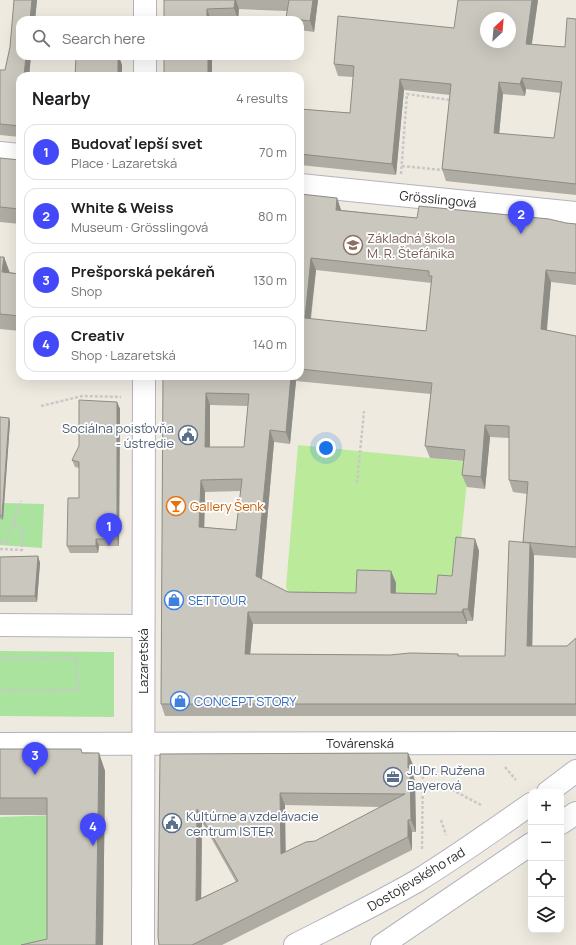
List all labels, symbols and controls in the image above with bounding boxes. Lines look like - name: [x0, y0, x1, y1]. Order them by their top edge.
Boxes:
- north arrow: [480, 12, 516, 48]
- search box: [16, 16, 304, 60]
- icon: search: [30, 27, 52, 49]
- text: Search here: [62, 28, 145, 49]
- text: Nearby: [32, 87, 90, 110]
- text: 4 results: [236, 89, 288, 107]
- text: Budovať lepší svet: [71, 133, 203, 154]
- text: 1: [43, 143, 49, 161]
- text: 70 m: [259, 143, 287, 161]
- text: Place · Lazaretská: [71, 154, 177, 172]
- street label: Grösslingová: [399, 186, 477, 212]
- text: White & Weiss: [71, 197, 174, 218]
- pin: 2: [508, 201, 534, 234]
- text: 2: [42, 207, 50, 225]
- text: 80 m: [258, 207, 287, 225]
- text: Museum · Grösslingová: [71, 218, 208, 236]
- place label: Základná škola M. R. Štefánika: [367, 229, 455, 262]
- school or university icon: Základná škola M. R. Štefánika: [342, 234, 364, 256]
- text: Prešporská pekáreň: [71, 261, 215, 282]
- text: 3: [42, 271, 50, 289]
- text: 130 m: [253, 271, 287, 289]
- text: Shop: [71, 282, 102, 300]
- text: Creativ: [71, 325, 124, 346]
- text: 4: [42, 335, 50, 353]
- text: 140 m: [253, 335, 287, 353]
- text: Shop · Lazaretská: [71, 346, 176, 364]
- place label: Sociálna poisťovňa - ústredie: [62, 419, 174, 452]
- public building icon: Sociálna poisťovňa - ústredie: [177, 424, 199, 446]
- your location: [316, 438, 336, 458]
- bar icon: Gallery Šenk: [165, 495, 187, 517]
- place label: Gallery Šenk: [190, 497, 264, 515]
- pin: 1: [96, 513, 122, 546]
- shop icon: SETTOUR: [163, 589, 185, 611]
- place label: SETTOUR: [188, 591, 246, 609]
- street label: Lazaretská: [134, 628, 152, 694]
- shop icon: CONCEPT STORY: [169, 690, 191, 712]
- place label: CONCEPT STORY: [194, 692, 297, 710]
- street label: Továrenská: [326, 734, 394, 752]
- pin: 3: [22, 742, 48, 775]
- place label: JUDr. Ružena Bayerová: [407, 761, 485, 794]
- office icon: JUDr. Ružena Bayerová: [382, 766, 404, 788]
- map controls: [528, 789, 564, 933]
- button: +: [528, 789, 564, 825]
- place label: Kultúrne a vzdelávacie centrum ISTER: [186, 807, 319, 840]
- public building icon: Kultúrne a vzdelávacie centrum ISTER: [161, 812, 183, 834]
- pin: 4: [80, 813, 106, 846]
- button: −: [528, 825, 564, 861]
- street label: Dostojevského rad: [364, 843, 468, 915]
- button: locate: [528, 861, 564, 897]
- button: layers: [528, 897, 564, 933]

